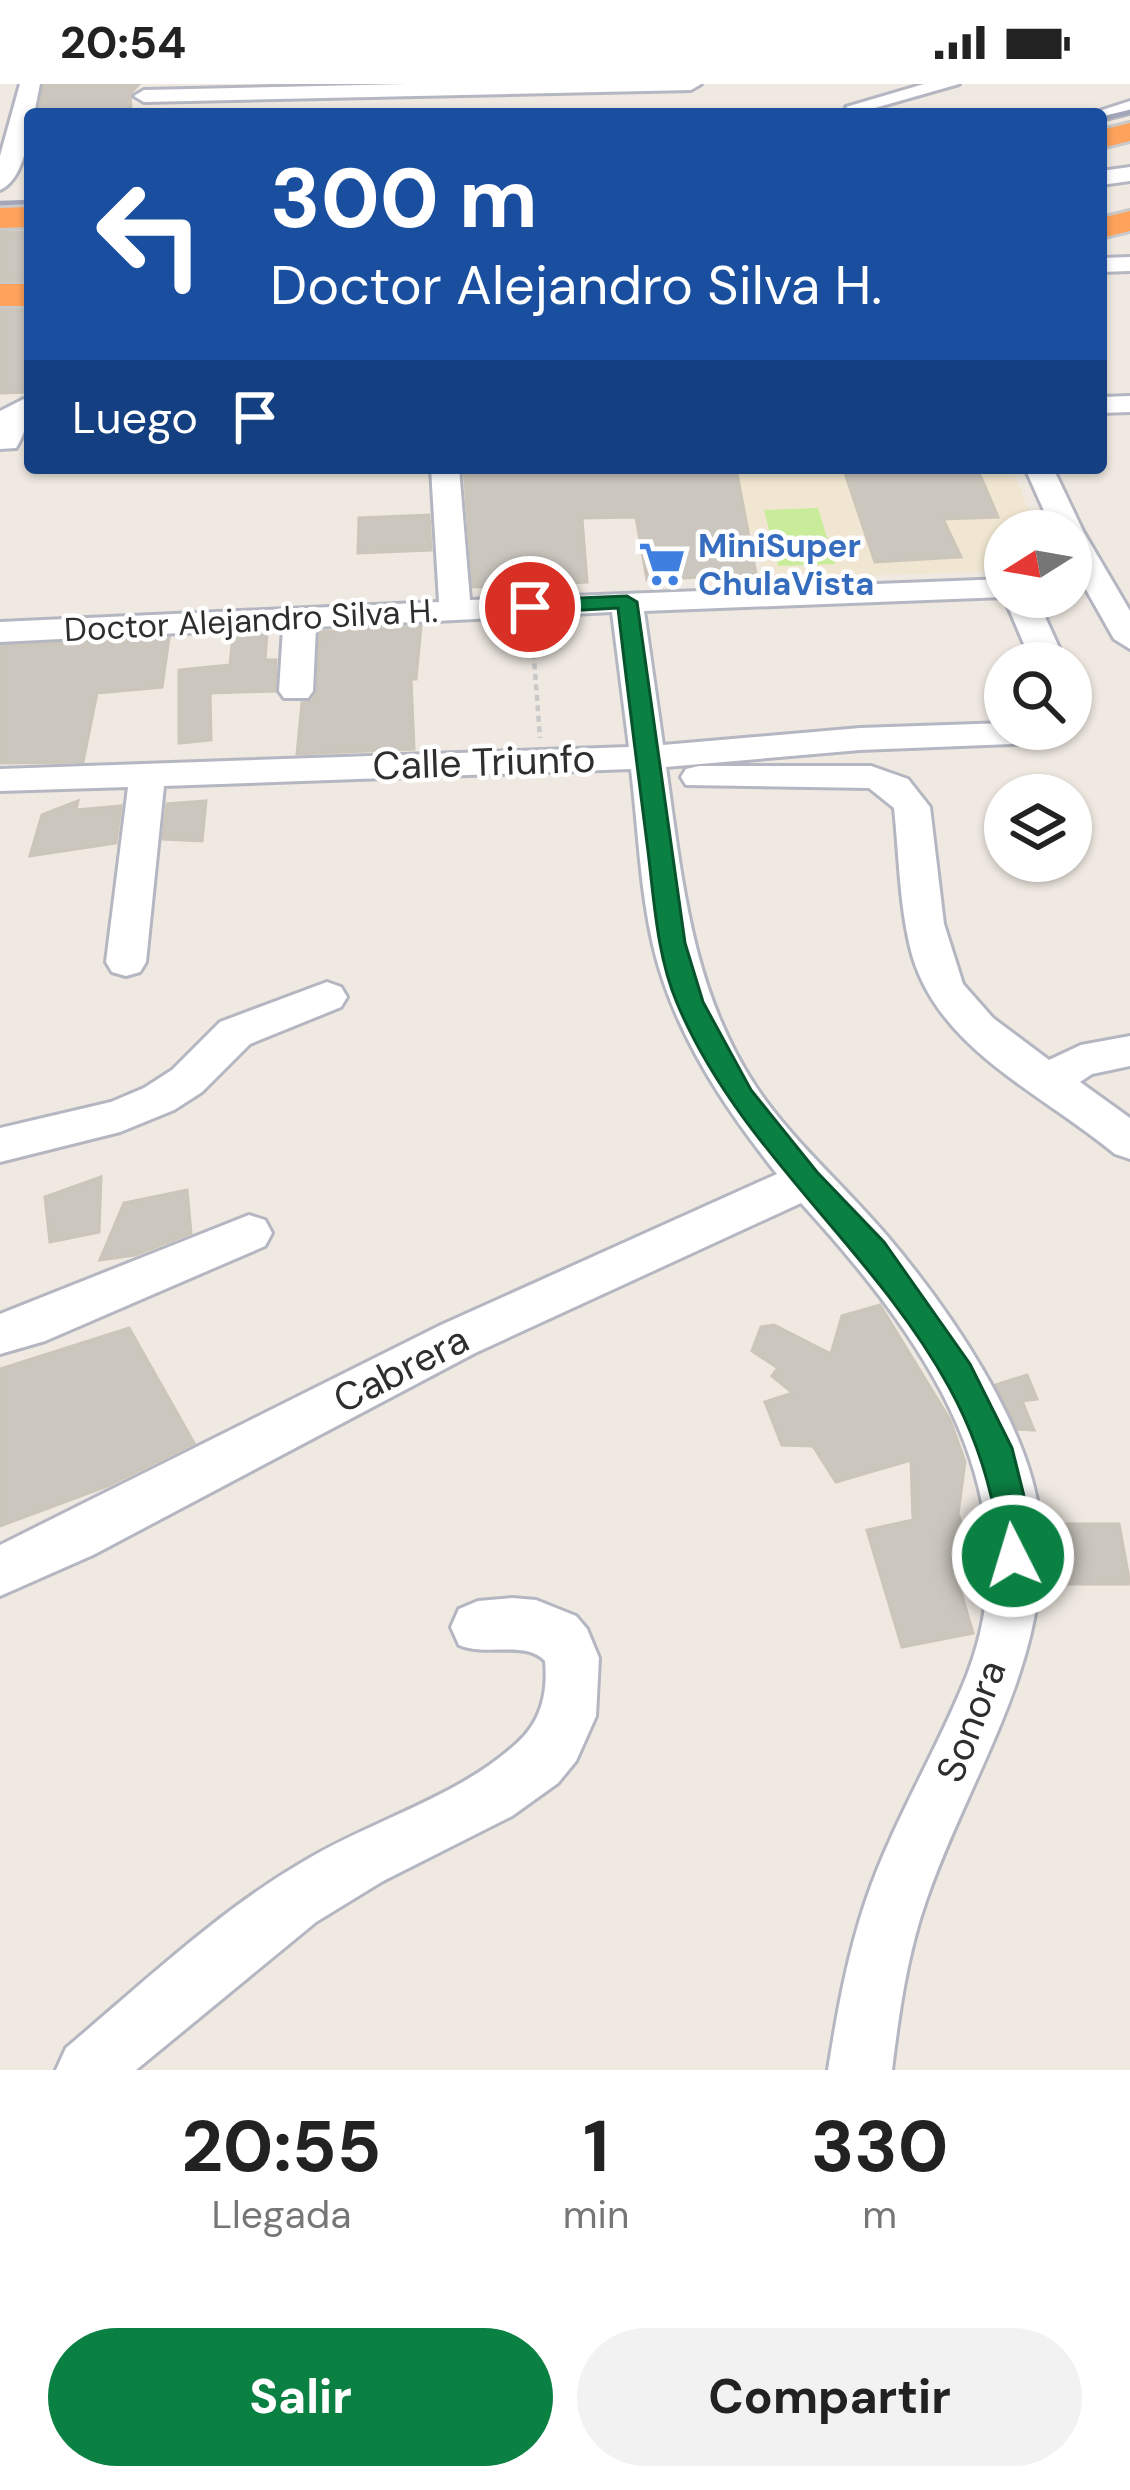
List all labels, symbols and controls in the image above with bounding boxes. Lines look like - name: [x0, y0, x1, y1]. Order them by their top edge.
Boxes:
- text: 20:54: [60, 13, 186, 72]
- text: 300 m: [270, 144, 538, 253]
- icon: left: [72, 156, 228, 312]
- text: Doctor Alejandro Silva H.: [270, 250, 882, 321]
- icon: arrive: [222, 384, 288, 450]
- text: Luego: [72, 388, 198, 447]
- north arrow: [984, 510, 1092, 618]
- map controls: [984, 510, 1092, 882]
- place label: MiniSuper ChulaVista: [698, 524, 874, 605]
- supermarket icon: MiniSuper ChulaVista: [637, 539, 687, 589]
- pin: [479, 556, 581, 658]
- icon: arrive: [497, 574, 563, 640]
- street label: Doctor Alejandro Silva H.: [63, 589, 439, 651]
- button: search: [984, 642, 1092, 750]
- street label: Calle Triunfo: [372, 733, 596, 791]
- button: layers: [984, 774, 1092, 882]
- street label: Cabrera: [325, 1313, 477, 1425]
- position arrow: [950, 1493, 1076, 1619]
- street label: Sonora: [924, 1653, 1018, 1789]
- text: 20:55: [182, 2100, 381, 2193]
- text: 1: [583, 2100, 609, 2193]
- text: 330: [811, 2100, 948, 2193]
- text: Llegada: [211, 2189, 351, 2240]
- text: min: [563, 2189, 629, 2240]
- text: m: [862, 2189, 897, 2240]
- button: Salir: [48, 2328, 553, 2466]
- button: Compartir: [577, 2328, 1082, 2466]

